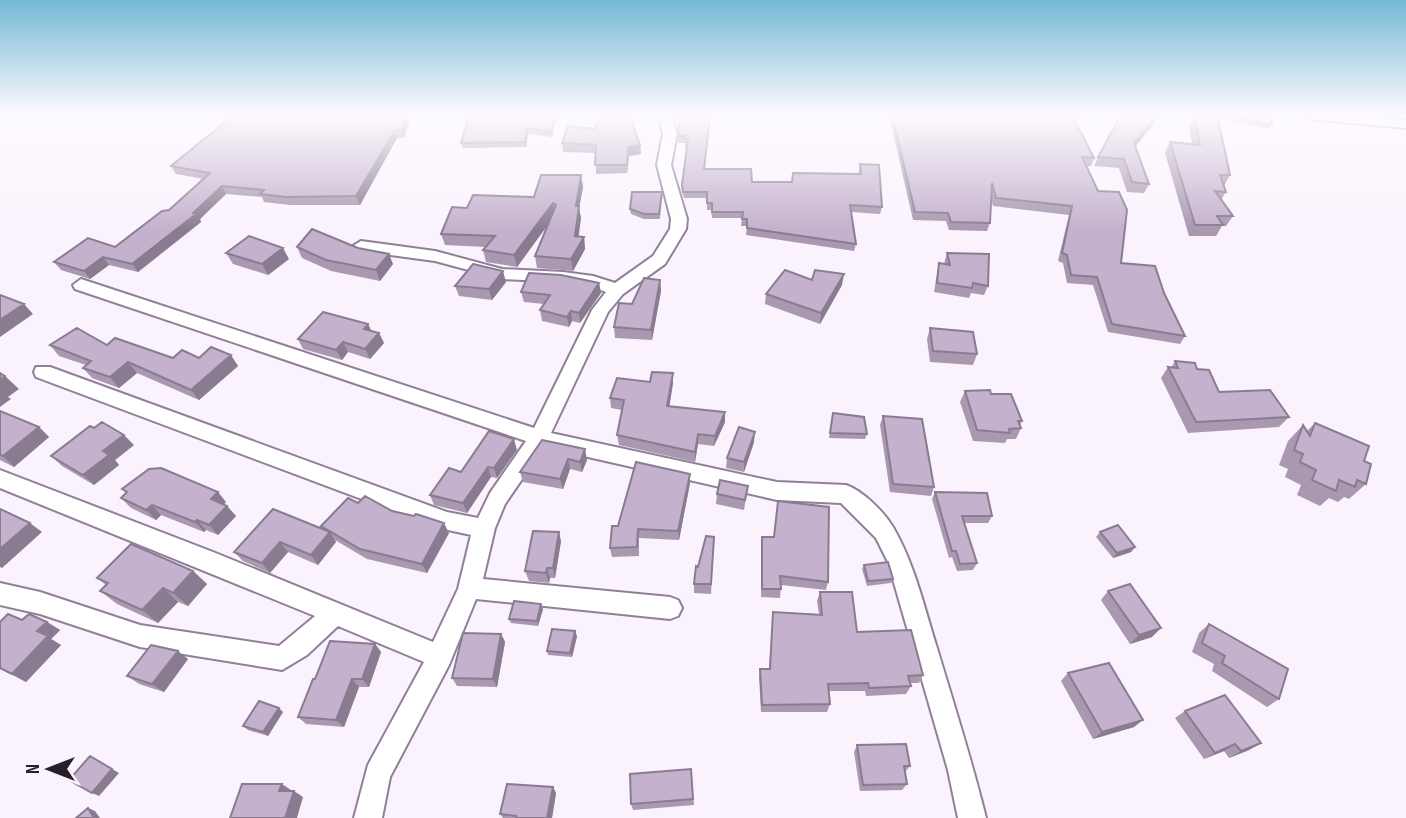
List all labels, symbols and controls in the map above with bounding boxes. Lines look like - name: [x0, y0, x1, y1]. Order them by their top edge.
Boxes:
- north arrow: [14, 734, 84, 804]
- text: N: [22, 764, 45, 774]

